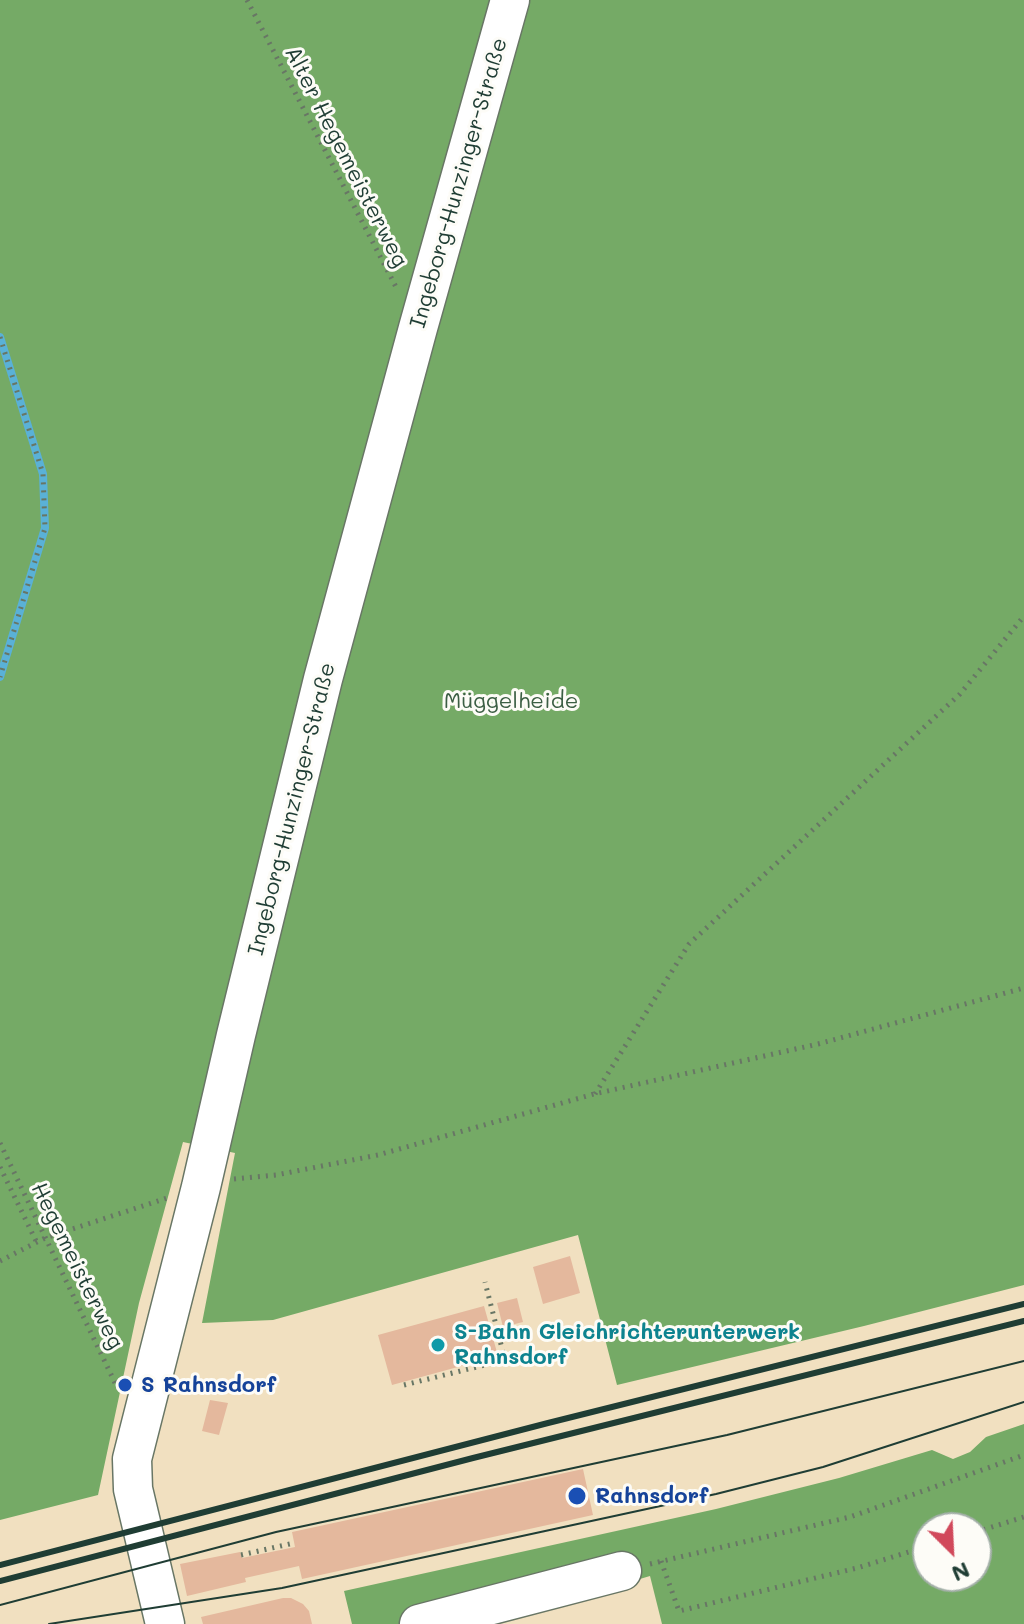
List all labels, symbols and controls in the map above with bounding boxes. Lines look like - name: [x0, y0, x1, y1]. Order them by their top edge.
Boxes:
- street label: Ingeborg-Hunzinger-Straße: [405, 35, 513, 331]
- street label: Alter Hegemeisterweg: [279, 42, 413, 272]
- street label: Ingeborg-Hunzinger-Straße: [243, 660, 341, 958]
- park label: Müggelheide: [444, 688, 578, 714]
- street label: Hegemeisterweg: [25, 1178, 129, 1354]
- place label: S-Bahn Gleichrichterunterwerk Rahnsdorf: [454, 1319, 800, 1370]
- marker: S-Bahn Gleichrichterunterwerk Rahnsdorf: [429, 1336, 447, 1354]
- place label: S Rahnsdorf: [141, 1372, 276, 1398]
- marker: S Rahnsdorf: [116, 1376, 134, 1394]
- place label: Rahnsdorf: [595, 1483, 708, 1509]
- marker: Rahnsdorf: [566, 1485, 588, 1507]
- north arrow: [912, 1512, 992, 1592]
- text: N: [948, 1556, 975, 1589]

